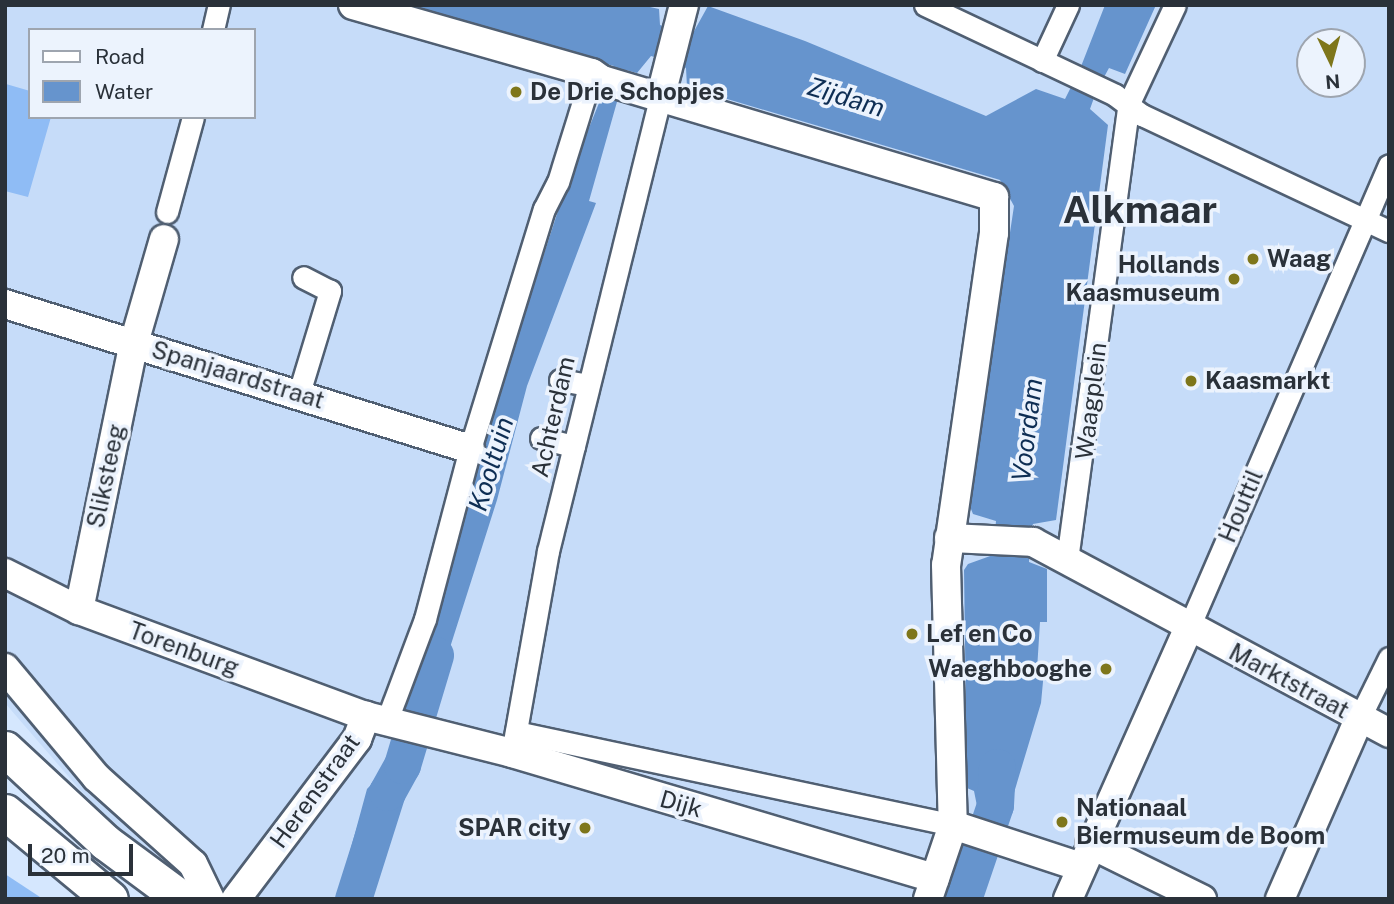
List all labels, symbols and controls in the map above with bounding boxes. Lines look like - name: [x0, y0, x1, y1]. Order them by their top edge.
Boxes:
- legend: [28, 28, 256, 119]
- north arrow: [1296, 28, 1366, 98]
- text: Road: [95, 44, 145, 69]
- text: N: [1324, 70, 1341, 94]
- water label: Zijdam: [804, 71, 888, 123]
- place label: De Drie Schopjes: [530, 78, 725, 106]
- text: Water: [95, 79, 153, 104]
- marker: De Drie Schopjes: [508, 84, 524, 100]
- district label: Alkmaar: [1063, 187, 1217, 233]
- place label: Waag: [1267, 245, 1331, 273]
- place label: Hollands Kaasmuseum: [1065, 251, 1220, 307]
- marker: Waag: [1245, 251, 1261, 267]
- marker: Hollands Kaasmuseum: [1226, 271, 1242, 287]
- street label: Spanjaardstraat: [148, 335, 328, 415]
- street label: Waagplein: [1070, 341, 1112, 461]
- street label: Achterdam: [525, 354, 581, 480]
- place label: Kaasmarkt: [1205, 367, 1330, 395]
- marker: Kaasmarkt: [1183, 373, 1199, 389]
- water label: Voordam: [1005, 377, 1049, 483]
- water label: Kooltuin: [462, 413, 520, 515]
- street label: Sliksteeg: [81, 421, 131, 531]
- street label: Houttil: [1213, 465, 1269, 547]
- street label: Torenburg: [125, 616, 243, 682]
- place label: Lef en Co: [926, 620, 1033, 648]
- marker: Lef en Co: [904, 626, 920, 642]
- street label: Marktstraat: [1224, 637, 1354, 725]
- place label: Waeghbooghe: [928, 655, 1092, 683]
- marker: Waeghbooghe: [1098, 661, 1114, 677]
- street label: Herenstraat: [264, 728, 366, 854]
- street label: Dijk: [657, 784, 705, 824]
- place label: Nationaal Biermuseum de Boom: [1076, 794, 1326, 850]
- place label: SPAR city: [458, 814, 571, 842]
- marker: Nationaal Biermuseum de Boom: [1054, 814, 1070, 830]
- marker: SPAR city: [577, 820, 593, 836]
- scale bar: [32, 830, 136, 874]
- text: 20 m: [41, 843, 90, 868]

